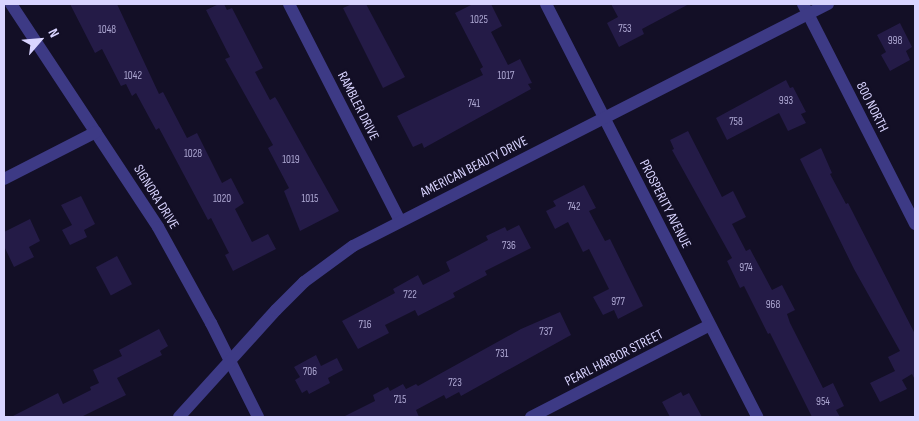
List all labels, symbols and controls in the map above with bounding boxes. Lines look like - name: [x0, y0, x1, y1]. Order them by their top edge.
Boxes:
- house number: 1025: [470, 13, 488, 27]
- north arrow: [15, 15, 65, 65]
- house number: 753: [618, 22, 632, 36]
- house number: 1048: [98, 23, 116, 37]
- text: N: [45, 26, 63, 40]
- house number: 998: [888, 34, 902, 48]
- house number: 1042: [124, 69, 142, 83]
- street label: RAMBLER DRIVE: [334, 69, 382, 143]
- house number: 1017: [498, 69, 514, 83]
- street label: 800 NORTH: [852, 79, 892, 135]
- house number: 993: [779, 94, 793, 108]
- house number: 741: [468, 97, 480, 111]
- house number: 758: [729, 115, 743, 129]
- street label: AMERICAN BEAUTY DRIVE: [418, 133, 530, 201]
- house number: 1028: [184, 147, 202, 161]
- house number: 1019: [282, 153, 300, 167]
- street label: PROSPERITY AVENUE: [635, 157, 695, 251]
- street label: SIGNORA DRIVE: [130, 162, 182, 232]
- house number: 1020: [213, 192, 231, 206]
- house number: 1015: [301, 192, 319, 206]
- house number: 742: [567, 200, 581, 214]
- house number: 736: [502, 239, 516, 253]
- house number: 974: [739, 261, 753, 275]
- house number: 722: [403, 288, 417, 302]
- house number: 977: [611, 295, 625, 309]
- house number: 968: [766, 298, 780, 312]
- house number: 716: [358, 318, 372, 332]
- house number: 737: [539, 325, 553, 339]
- street label: PEARL HARBOR STREET: [562, 326, 666, 390]
- house number: 731: [496, 347, 508, 361]
- house number: 706: [303, 365, 317, 379]
- house number: 723: [448, 376, 462, 390]
- house number: 715: [394, 393, 406, 407]
- house number: 954: [816, 395, 830, 409]

